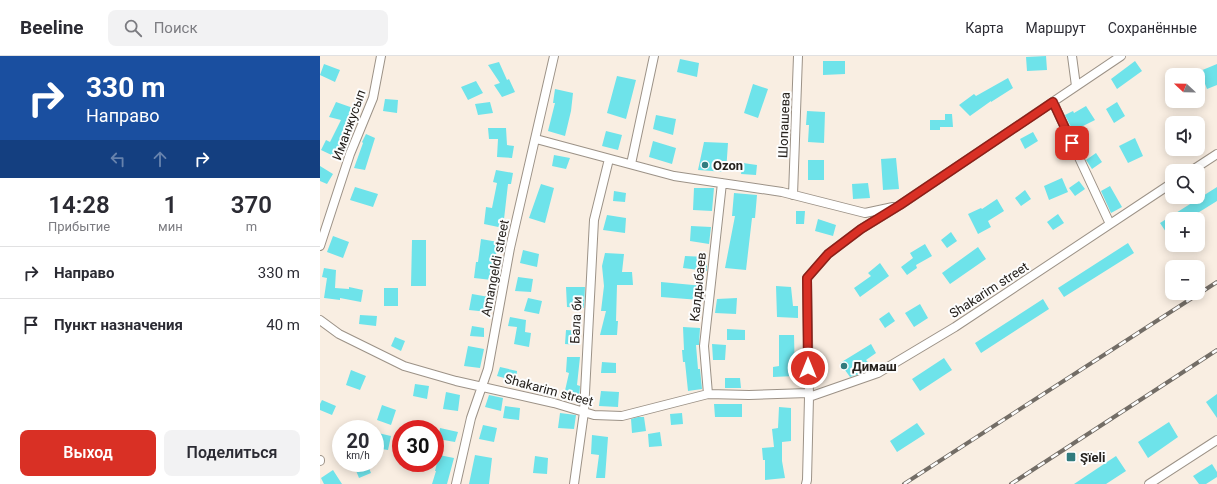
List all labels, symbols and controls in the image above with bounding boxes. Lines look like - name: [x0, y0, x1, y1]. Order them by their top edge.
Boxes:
- search box: [108, 10, 388, 46]
- text: Beeline: [20, 16, 84, 39]
- icon: search: [122, 17, 144, 39]
- text: Поиск: [154, 19, 198, 37]
- text: Карта: [965, 20, 1004, 36]
- text: Маршрут: [1026, 20, 1086, 36]
- text: Сохранённые: [1108, 20, 1197, 36]
- north arrow: [1165, 68, 1205, 108]
- map controls: [1165, 68, 1205, 300]
- text: 330 m: [86, 71, 165, 104]
- icon: right: [20, 72, 72, 124]
- street label: Иманжусып: [329, 88, 369, 162]
- street label: Шопашева: [775, 92, 793, 158]
- text: Направо: [86, 105, 159, 126]
- button: sound: [1165, 116, 1205, 156]
- pin: [1055, 126, 1089, 160]
- icon: arrive: [1061, 132, 1083, 154]
- icon: left: [107, 148, 129, 170]
- icon: ahead: [149, 148, 171, 170]
- icon: right: [191, 148, 213, 170]
- place label: Ozon: [713, 158, 743, 173]
- marker: Ozon: [700, 160, 710, 170]
- button: search: [1165, 164, 1205, 204]
- text: 14:28: [48, 191, 110, 219]
- text: 1: [164, 191, 177, 219]
- text: 370: [231, 191, 272, 219]
- button: +: [1165, 212, 1205, 252]
- street label: Amangeldi street: [478, 218, 512, 318]
- text: Прибытие: [48, 219, 110, 234]
- text: мин: [158, 219, 183, 234]
- text: m: [246, 219, 257, 234]
- street label: Калдыбаев: [687, 252, 709, 322]
- street label: Shakarim street: [947, 259, 1031, 321]
- button: −: [1165, 260, 1205, 300]
- icon: right: [20, 262, 42, 284]
- text: Направо: [54, 264, 115, 282]
- text: 330 m: [258, 264, 300, 282]
- street label: Бала би: [567, 296, 585, 344]
- icon: arrive: [20, 314, 42, 336]
- text: Пункт назначения: [54, 316, 183, 334]
- text: 40 m: [266, 316, 300, 334]
- position arrow: [787, 347, 829, 389]
- place label: Димаш: [852, 359, 897, 374]
- marker: Димаш: [839, 361, 849, 371]
- street label: Shakarim street: [503, 371, 595, 409]
- speed limit sign: 30: [392, 420, 444, 472]
- text: 20: [347, 429, 369, 453]
- button: Выход: [20, 430, 156, 476]
- button: Поделиться: [164, 430, 300, 476]
- text: km/h: [346, 450, 370, 461]
- place label: Şïeli: [1080, 450, 1105, 465]
- marker: Şïeli: [1065, 451, 1077, 463]

